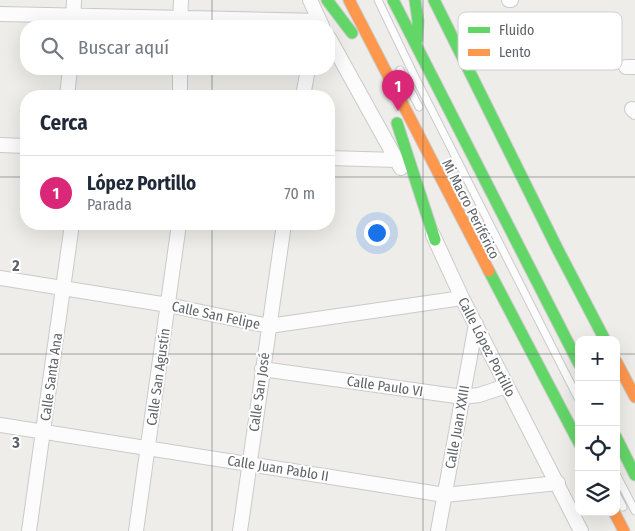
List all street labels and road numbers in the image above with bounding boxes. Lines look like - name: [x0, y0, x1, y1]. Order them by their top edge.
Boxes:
- street label: Mi Macro Periférico: [438, 157, 503, 262]
- street label: Calle López Portillo: [454, 295, 519, 400]
- street label: Calle San Felipe: [170, 298, 262, 333]
- street label: Calle San Agustín: [143, 327, 174, 427]
- street label: Calle Santa Ana: [37, 332, 66, 422]
- street label: Calle San José: [246, 351, 273, 433]
- street label: Calle Paulo VI: [346, 373, 424, 400]
- street label: Calle Juan XXIII: [442, 384, 473, 470]
- street label: Calle Juan Pablo II: [226, 452, 330, 485]

